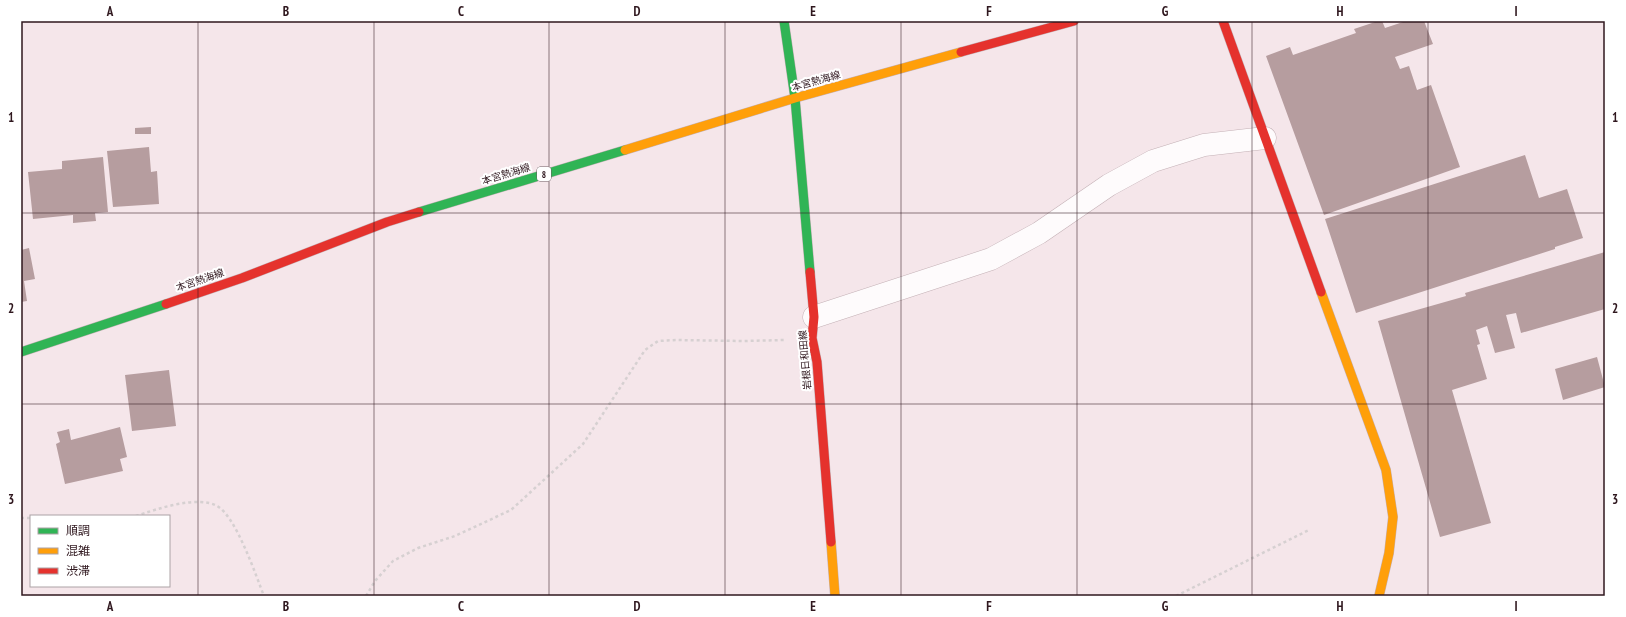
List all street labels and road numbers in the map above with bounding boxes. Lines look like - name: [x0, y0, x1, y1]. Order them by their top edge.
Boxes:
- street label: 本宮熱海線: [790, 68, 842, 94]
- street label: 本宮熱海線: [480, 160, 532, 188]
- road number: 8: [537, 167, 551, 181]
- street label: 本宮熱海線: [174, 266, 226, 294]
- street label: 岩根日和田線: [796, 330, 814, 390]

